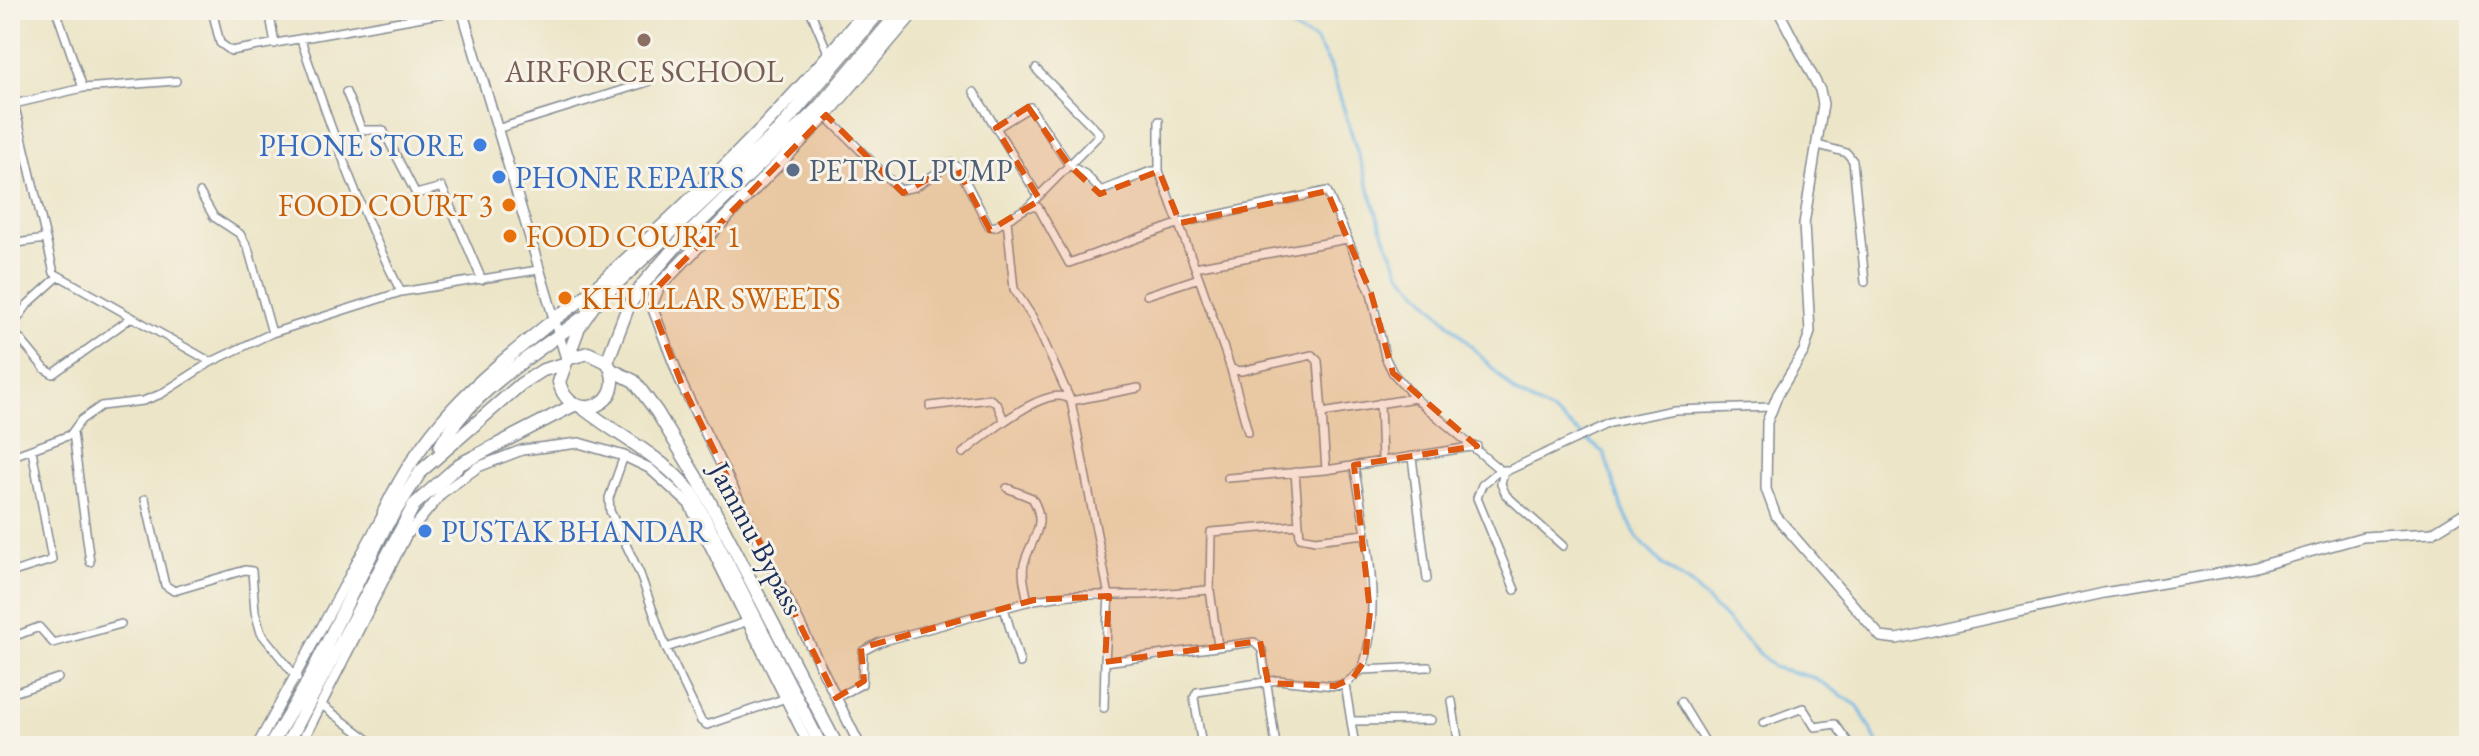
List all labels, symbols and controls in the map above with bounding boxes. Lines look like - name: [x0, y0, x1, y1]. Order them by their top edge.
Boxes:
- marker: AIRFORCE SCHOOL: [635, 31, 653, 49]
- place label: AIRFORCE SCHOOL: [503, 52, 784, 91]
- place label: PHONE STORE: [259, 126, 464, 165]
- marker: PHONE STORE: [471, 136, 489, 154]
- place label: PETROL PUMP: [809, 151, 1013, 190]
- place label: PHONE REPAIRS: [515, 158, 744, 197]
- marker: PETROL PUMP: [784, 161, 802, 179]
- marker: PHONE REPAIRS: [490, 168, 508, 186]
- place label: FOOD COURT 3: [278, 186, 493, 225]
- marker: FOOD COURT 3: [500, 196, 518, 214]
- place label: FOOD COURT 1: [526, 217, 741, 256]
- marker: FOOD COURT 1: [501, 227, 519, 245]
- place label: KHULLAR SWEETS: [581, 279, 840, 318]
- marker: KHULLAR SWEETS: [556, 289, 574, 307]
- street label: Jammu Bypass: [699, 452, 814, 621]
- place label: PUSTAK BHANDAR: [441, 512, 709, 551]
- marker: PUSTAK BHANDAR: [416, 522, 434, 540]

